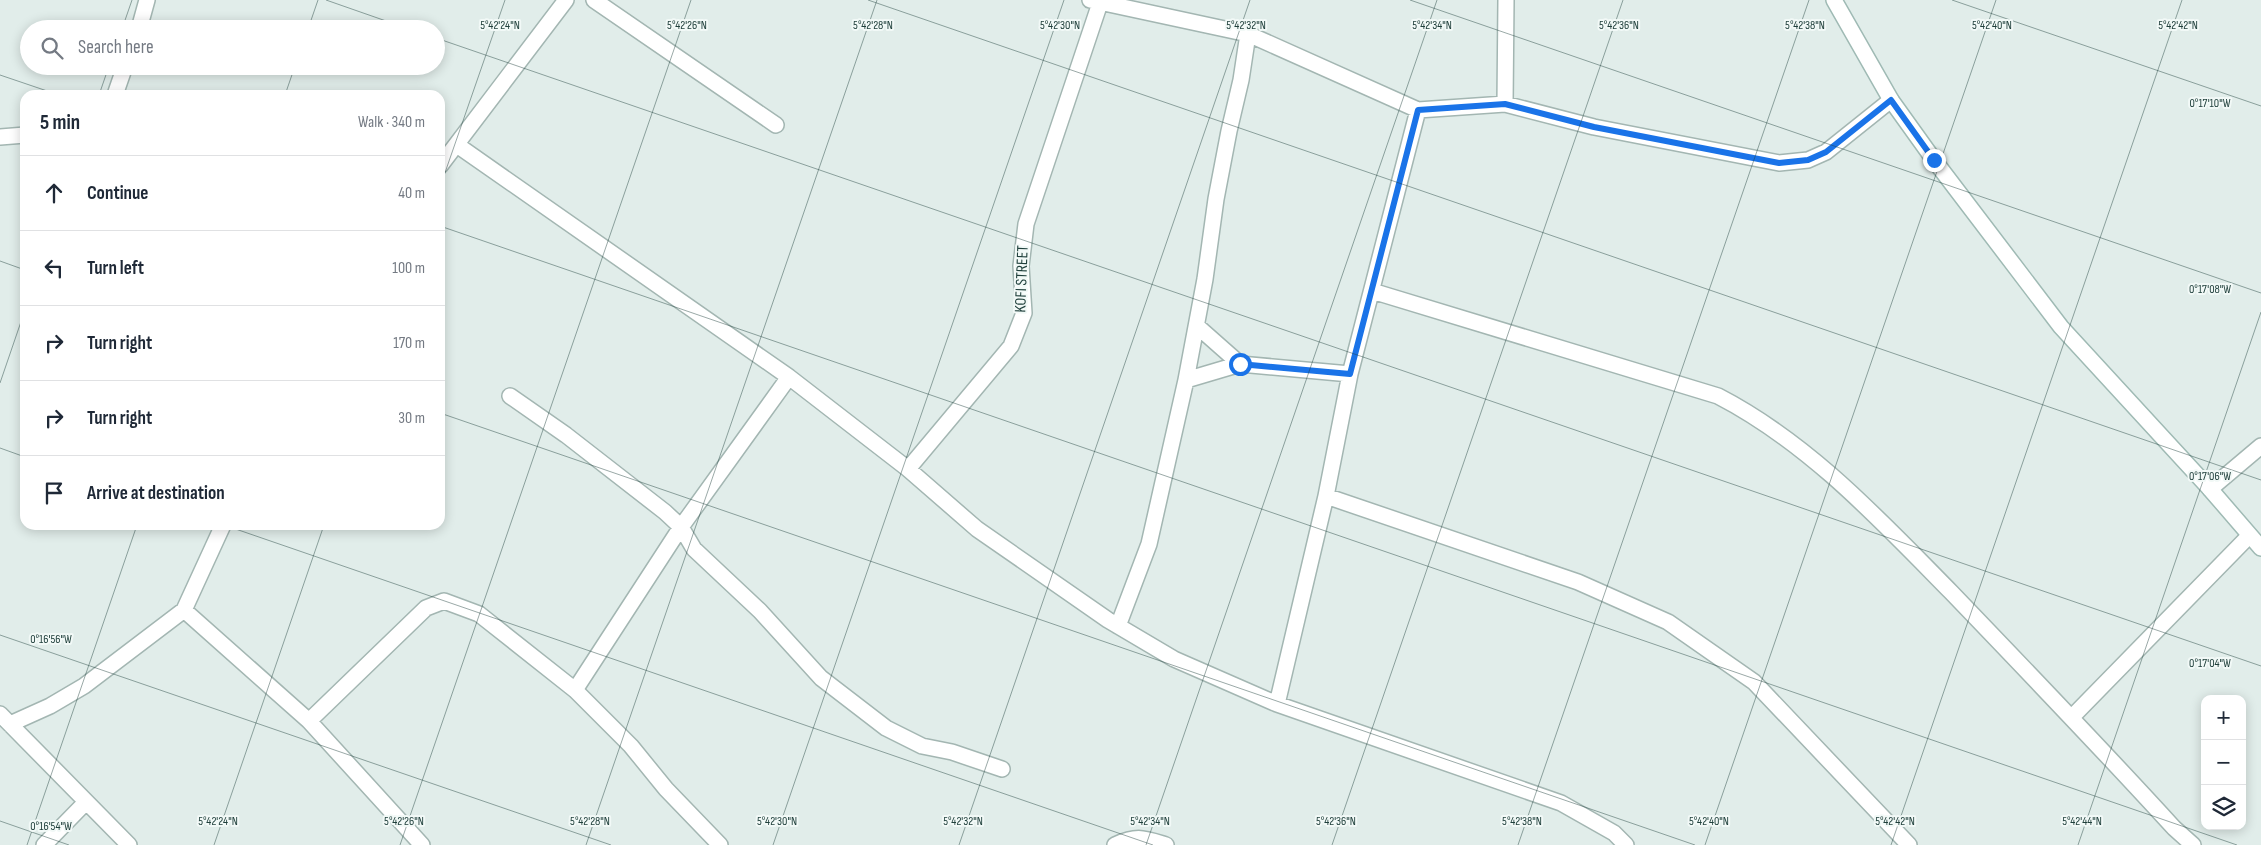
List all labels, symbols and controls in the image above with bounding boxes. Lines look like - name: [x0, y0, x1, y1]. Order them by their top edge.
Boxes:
- text: 5°42'24"N: [480, 18, 520, 33]
- text: 5°42'26"N: [667, 18, 707, 33]
- text: 5°42'28"N: [853, 18, 893, 33]
- text: 5°42'30"N: [1040, 18, 1080, 33]
- text: 5°42'32"N: [1226, 18, 1266, 33]
- text: 5°42'34"N: [1412, 18, 1452, 33]
- text: 5°42'36"N: [1599, 18, 1639, 33]
- text: 5°42'38"N: [1785, 18, 1825, 33]
- text: 5°42'40"N: [1972, 18, 2012, 33]
- text: 5°42'42"N: [2158, 18, 2198, 33]
- search box: [20, 20, 445, 75]
- icon: search: [38, 34, 66, 62]
- text: Search here: [78, 36, 154, 59]
- text: 0°17'10"W: [2190, 96, 2231, 111]
- text: 5 min: [40, 110, 80, 135]
- text: Walk · 340 m: [358, 113, 425, 132]
- route end: [1923, 149, 1946, 172]
- icon: ahead: [40, 179, 68, 207]
- text: Continue: [87, 182, 148, 205]
- text: 40 m: [398, 184, 425, 203]
- street label: KOFI STREET: [1011, 245, 1033, 313]
- icon: left: [40, 254, 68, 282]
- text: Turn left: [87, 257, 144, 280]
- text: 100 m: [392, 259, 425, 278]
- text: 0°17'08"W: [2189, 282, 2231, 297]
- icon: right: [40, 329, 68, 357]
- text: Turn right: [87, 332, 152, 355]
- text: 170 m: [393, 334, 425, 353]
- route start: [1229, 353, 1252, 376]
- icon: right: [40, 404, 68, 432]
- text: Turn right: [87, 407, 152, 430]
- text: 30 m: [398, 409, 425, 428]
- text: 0°17'06"W: [2189, 469, 2231, 484]
- icon: arrive: [40, 479, 68, 507]
- text: Arrive at destination: [87, 482, 225, 505]
- text: 0°16'56"W: [30, 632, 72, 647]
- text: 0°17'04"W: [2189, 656, 2231, 671]
- map controls: [2201, 695, 2246, 830]
- button: +: [2201, 695, 2246, 740]
- button: −: [2201, 740, 2246, 785]
- button: layers: [2201, 785, 2246, 830]
- text: 5°42'24"N: [198, 814, 238, 829]
- text: 5°42'26"N: [384, 814, 424, 829]
- text: 5°42'28"N: [570, 814, 610, 829]
- text: 5°42'30"N: [757, 814, 797, 829]
- text: 5°42'32"N: [943, 814, 983, 829]
- text: 5°42'34"N: [1130, 814, 1170, 829]
- text: 5°42'36"N: [1316, 814, 1356, 829]
- text: 5°42'38"N: [1502, 814, 1542, 829]
- text: 5°42'40"N: [1689, 814, 1729, 829]
- text: 5°42'42"N: [1875, 814, 1915, 829]
- text: 5°42'44"N: [2062, 814, 2102, 829]
- text: 0°16'54"W: [30, 819, 72, 834]

